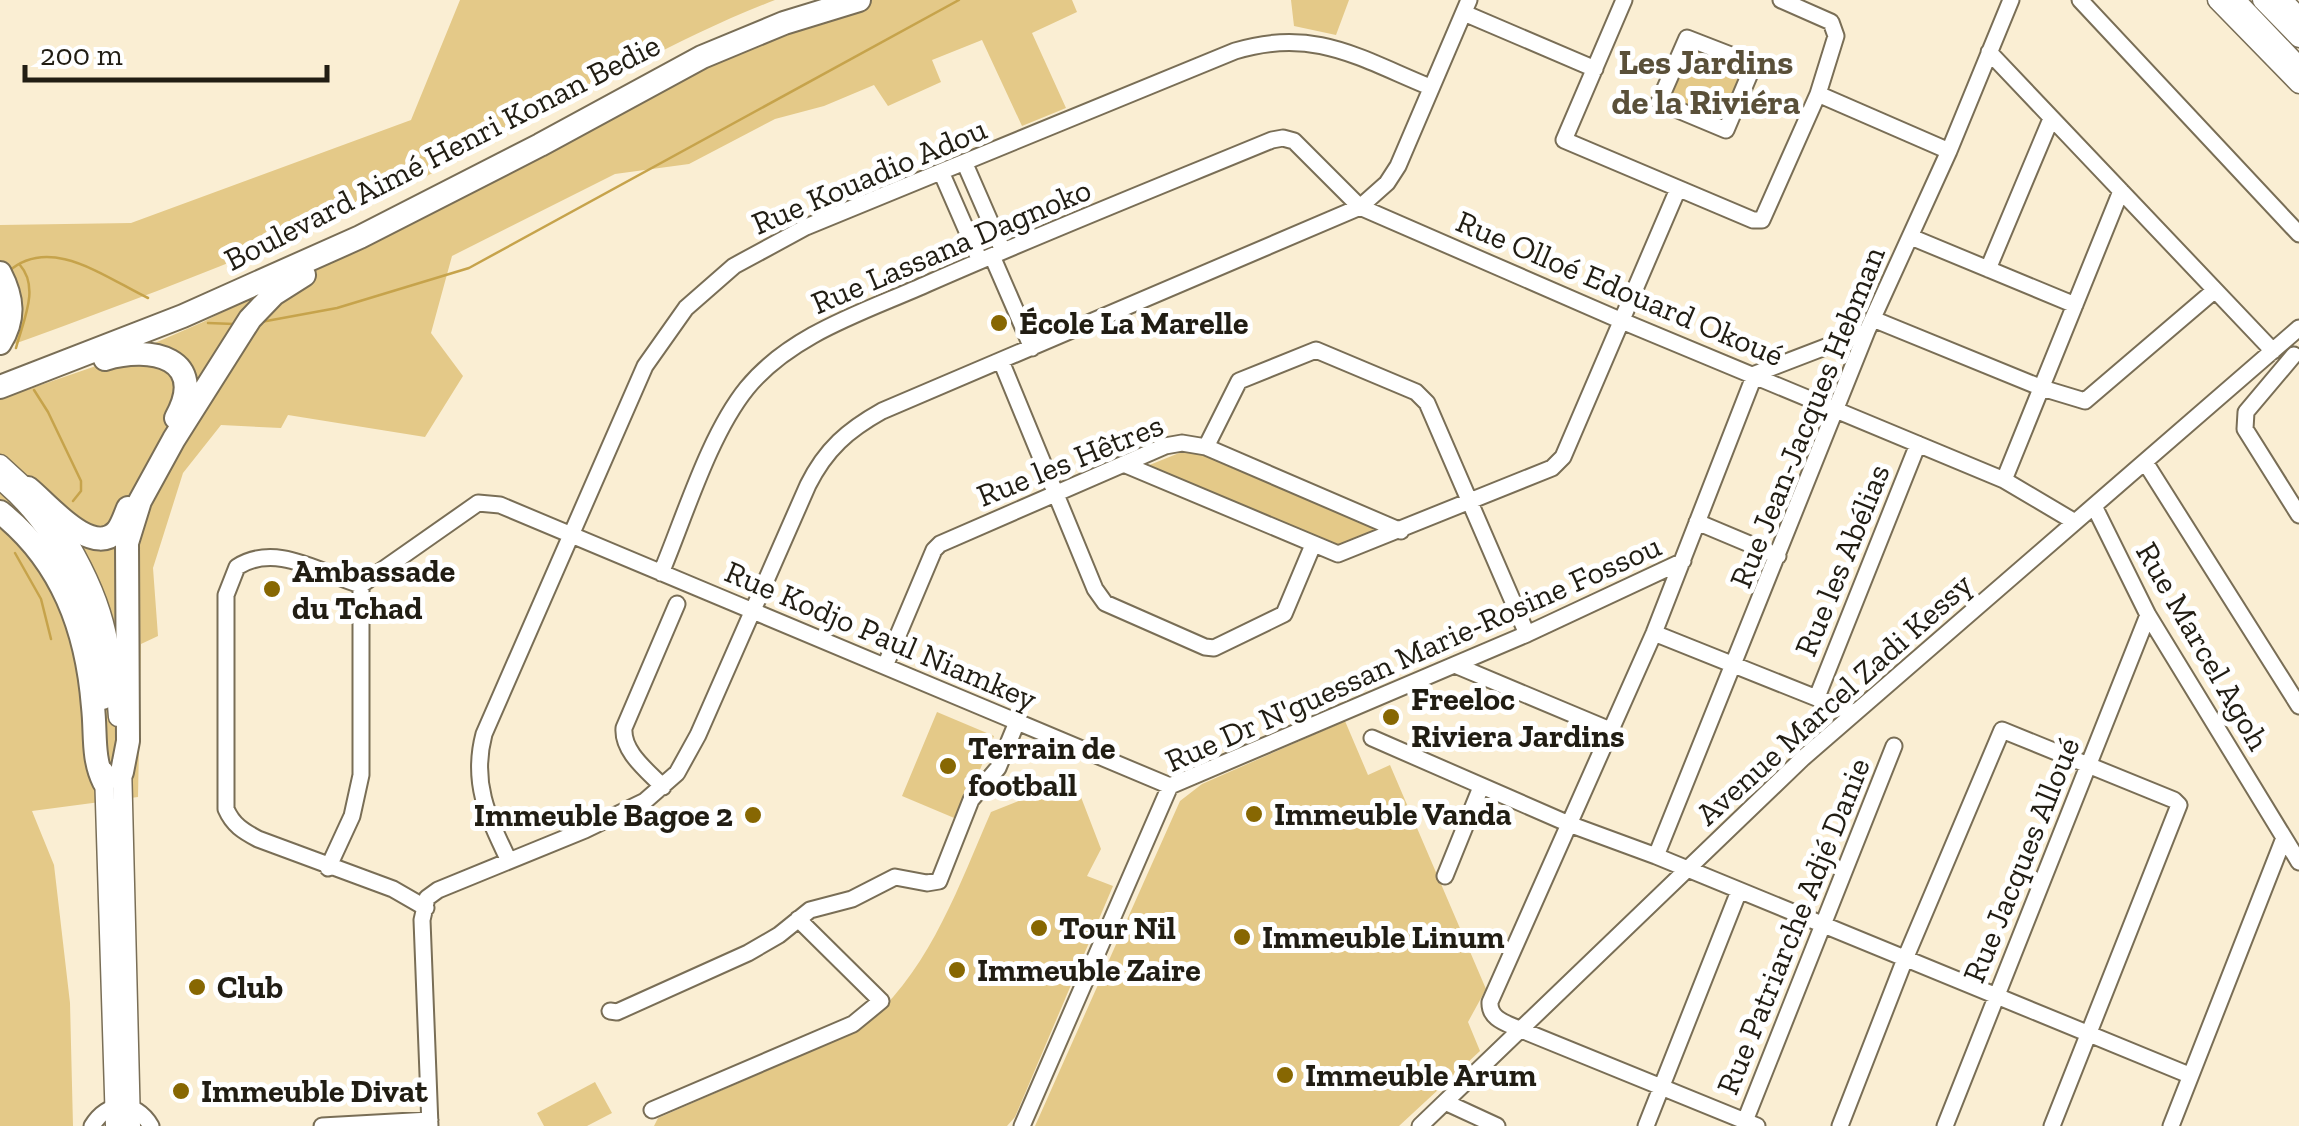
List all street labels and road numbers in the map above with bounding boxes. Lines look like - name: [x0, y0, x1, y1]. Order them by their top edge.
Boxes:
- street label: Boulevard Aimé Henri Konan Bedie: [218, 25, 666, 279]
- street label: Rue Kouadio Adou: [746, 109, 992, 243]
- street label: Rue Lassana Dagnoko: [805, 170, 1097, 322]
- street label: Rue Olloé Edouard Okoué: [1451, 202, 1789, 374]
- street label: Rue Jean-Jacques Hebman: [1721, 240, 1893, 593]
- street label: Rue les Hêtres: [971, 405, 1169, 515]
- street label: Rue les Abélias: [1786, 458, 1898, 662]
- street label: Rue Dr N'guessan Marie-Rosine Fossou: [1159, 526, 1667, 780]
- street label: Rue Marcel Agoh: [2128, 535, 2278, 757]
- street label: Rue Kodjo Paul Niamkey: [719, 552, 1043, 718]
- street label: Avenue Marcel Zadi Kessy: [1688, 565, 1980, 833]
- street label: Rue Jacques Alloué: [1955, 732, 2087, 988]
- street label: Rue Patriarche Adjé Danie: [1708, 752, 1878, 1100]

